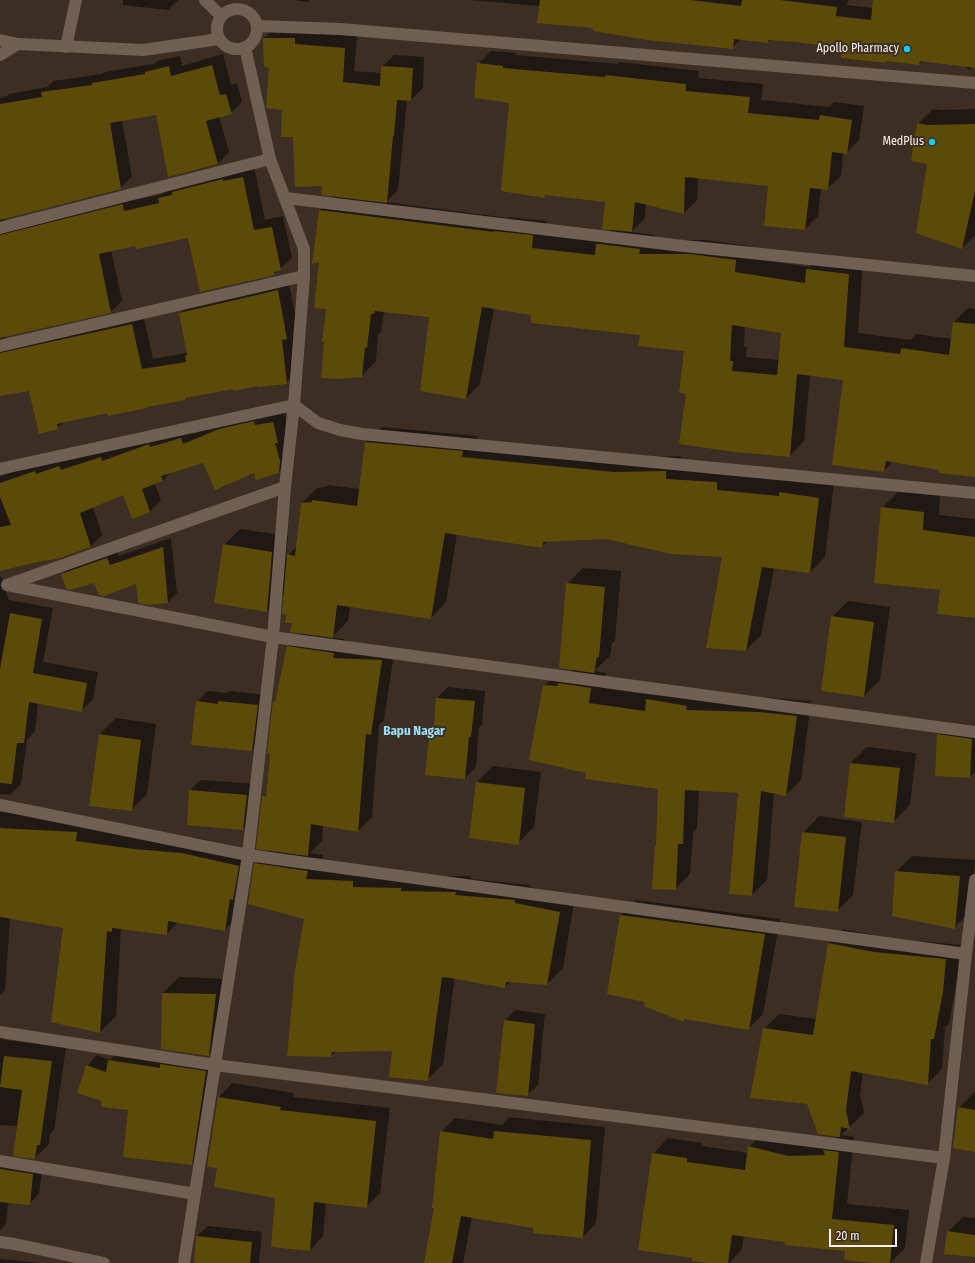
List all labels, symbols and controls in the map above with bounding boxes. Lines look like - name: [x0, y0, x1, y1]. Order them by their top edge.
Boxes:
- place label: Apollo Pharmacy: [817, 42, 899, 56]
- marker: Apollo Pharmacy: [902, 44, 912, 54]
- place label: MedPlus: [882, 135, 924, 149]
- marker: MedPlus: [927, 137, 937, 147]
- district label: Bapu Nagar: [383, 723, 445, 739]
- scale bar: [831, 1221, 899, 1247]
- text: 20 m: [836, 1229, 860, 1243]

